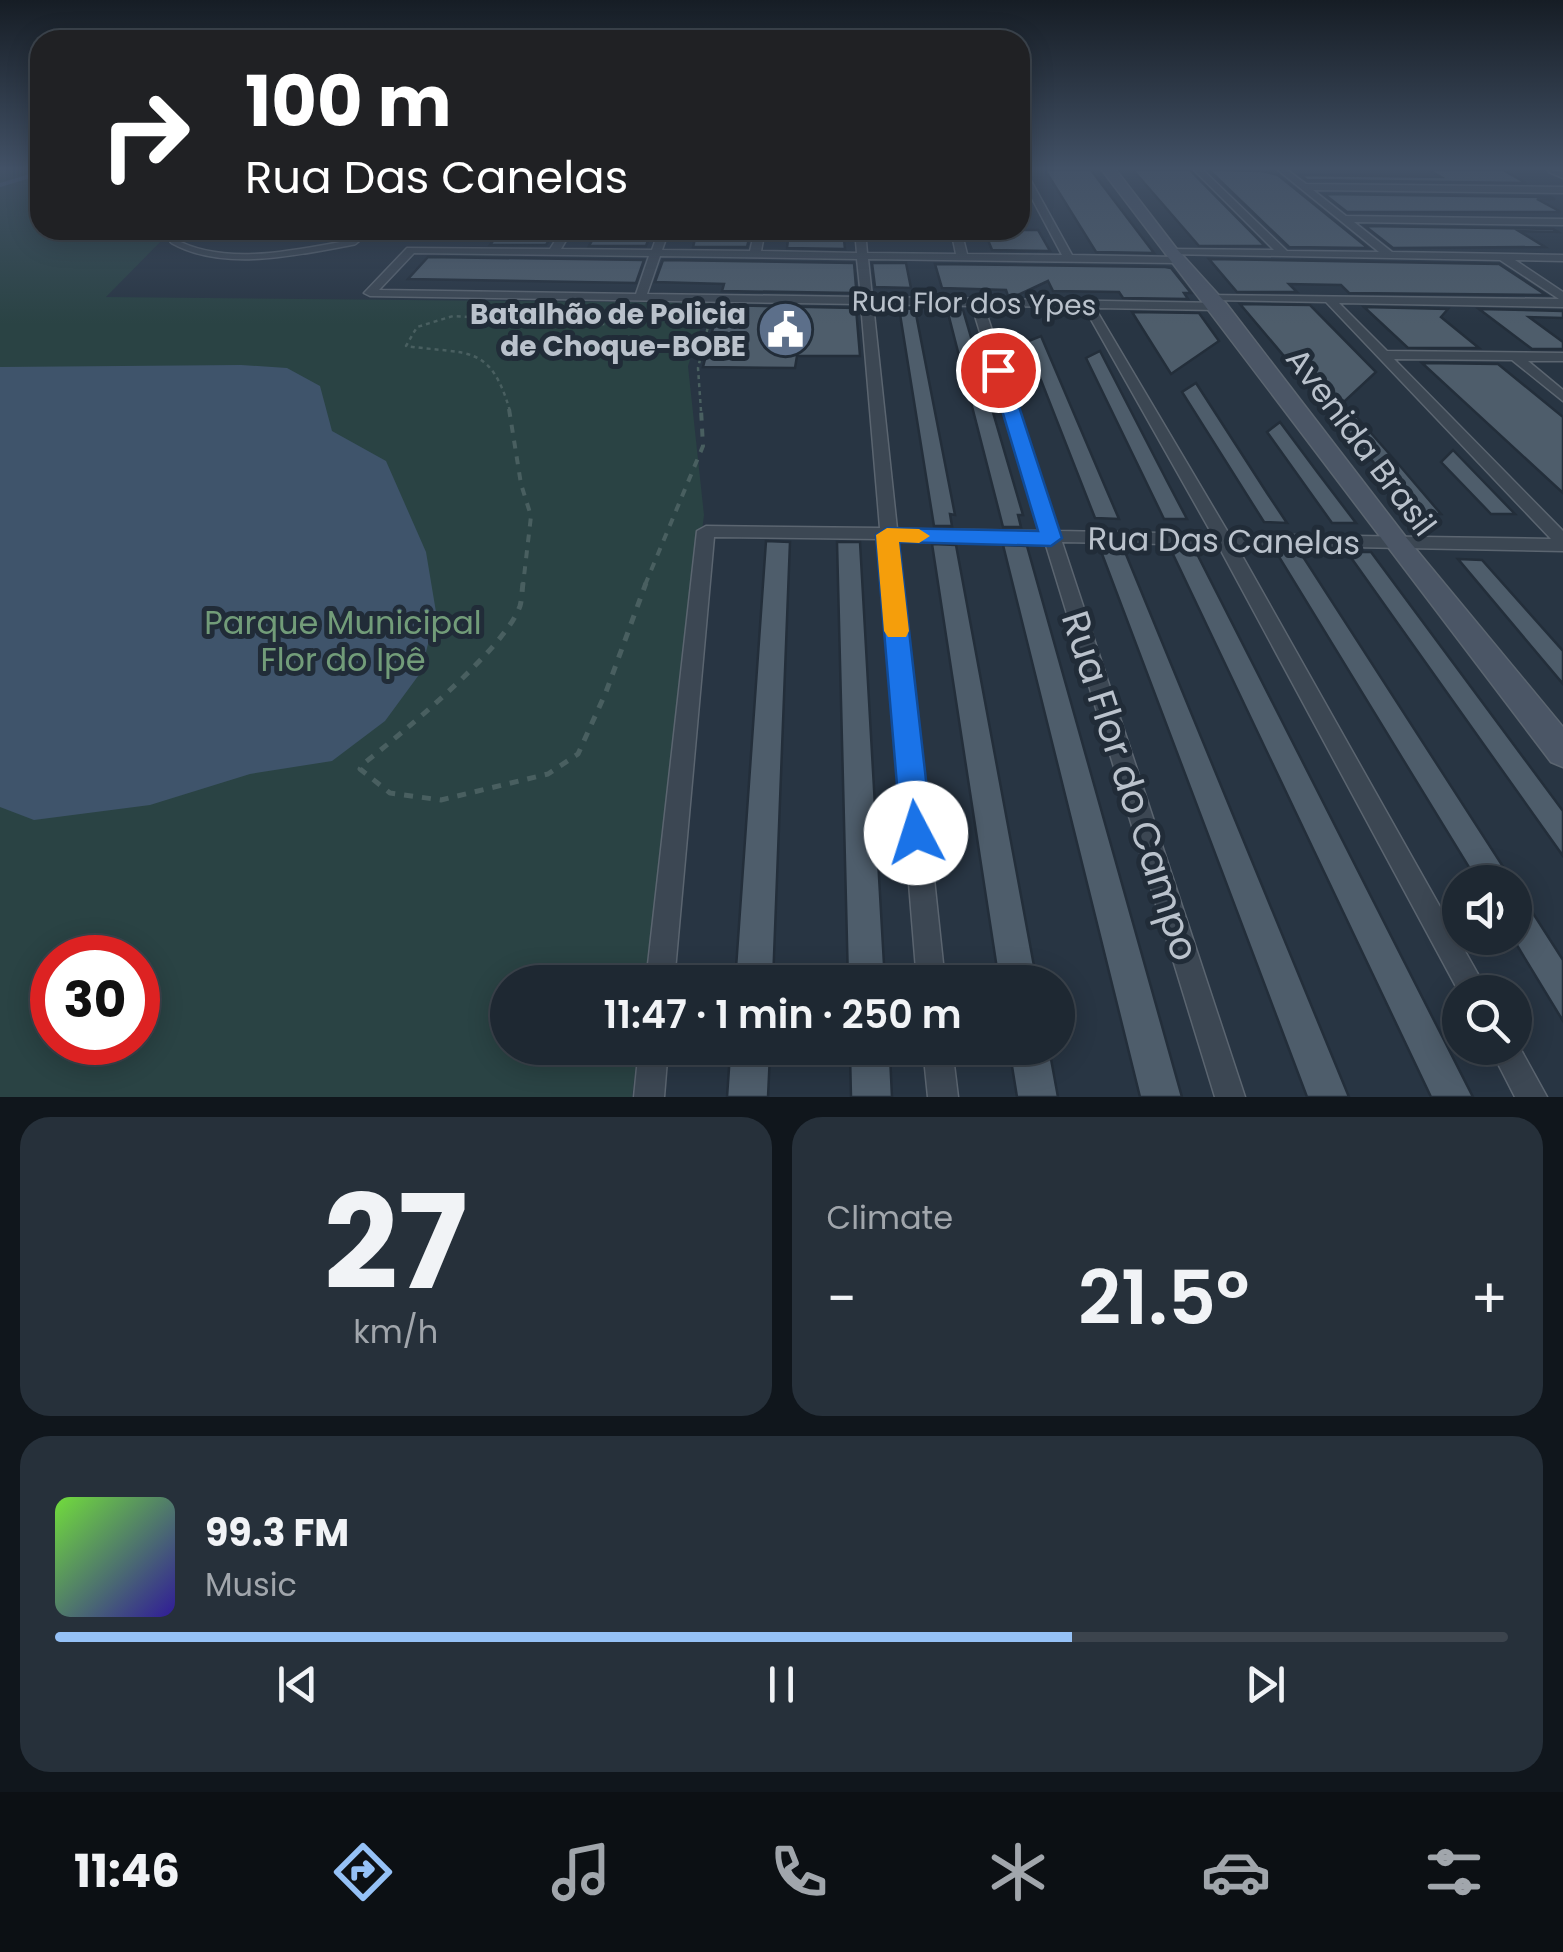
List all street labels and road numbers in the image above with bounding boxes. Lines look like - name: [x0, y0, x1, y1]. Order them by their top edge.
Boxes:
- street label: Rua Flor dos Ypes: [851, 282, 1097, 325]
- street label: Avenida Brasil: [1276, 338, 1447, 545]
- street label: Rua Das Canelas: [1087, 516, 1361, 565]
- street label: Rua Flor do Campo: [1049, 604, 1212, 967]

